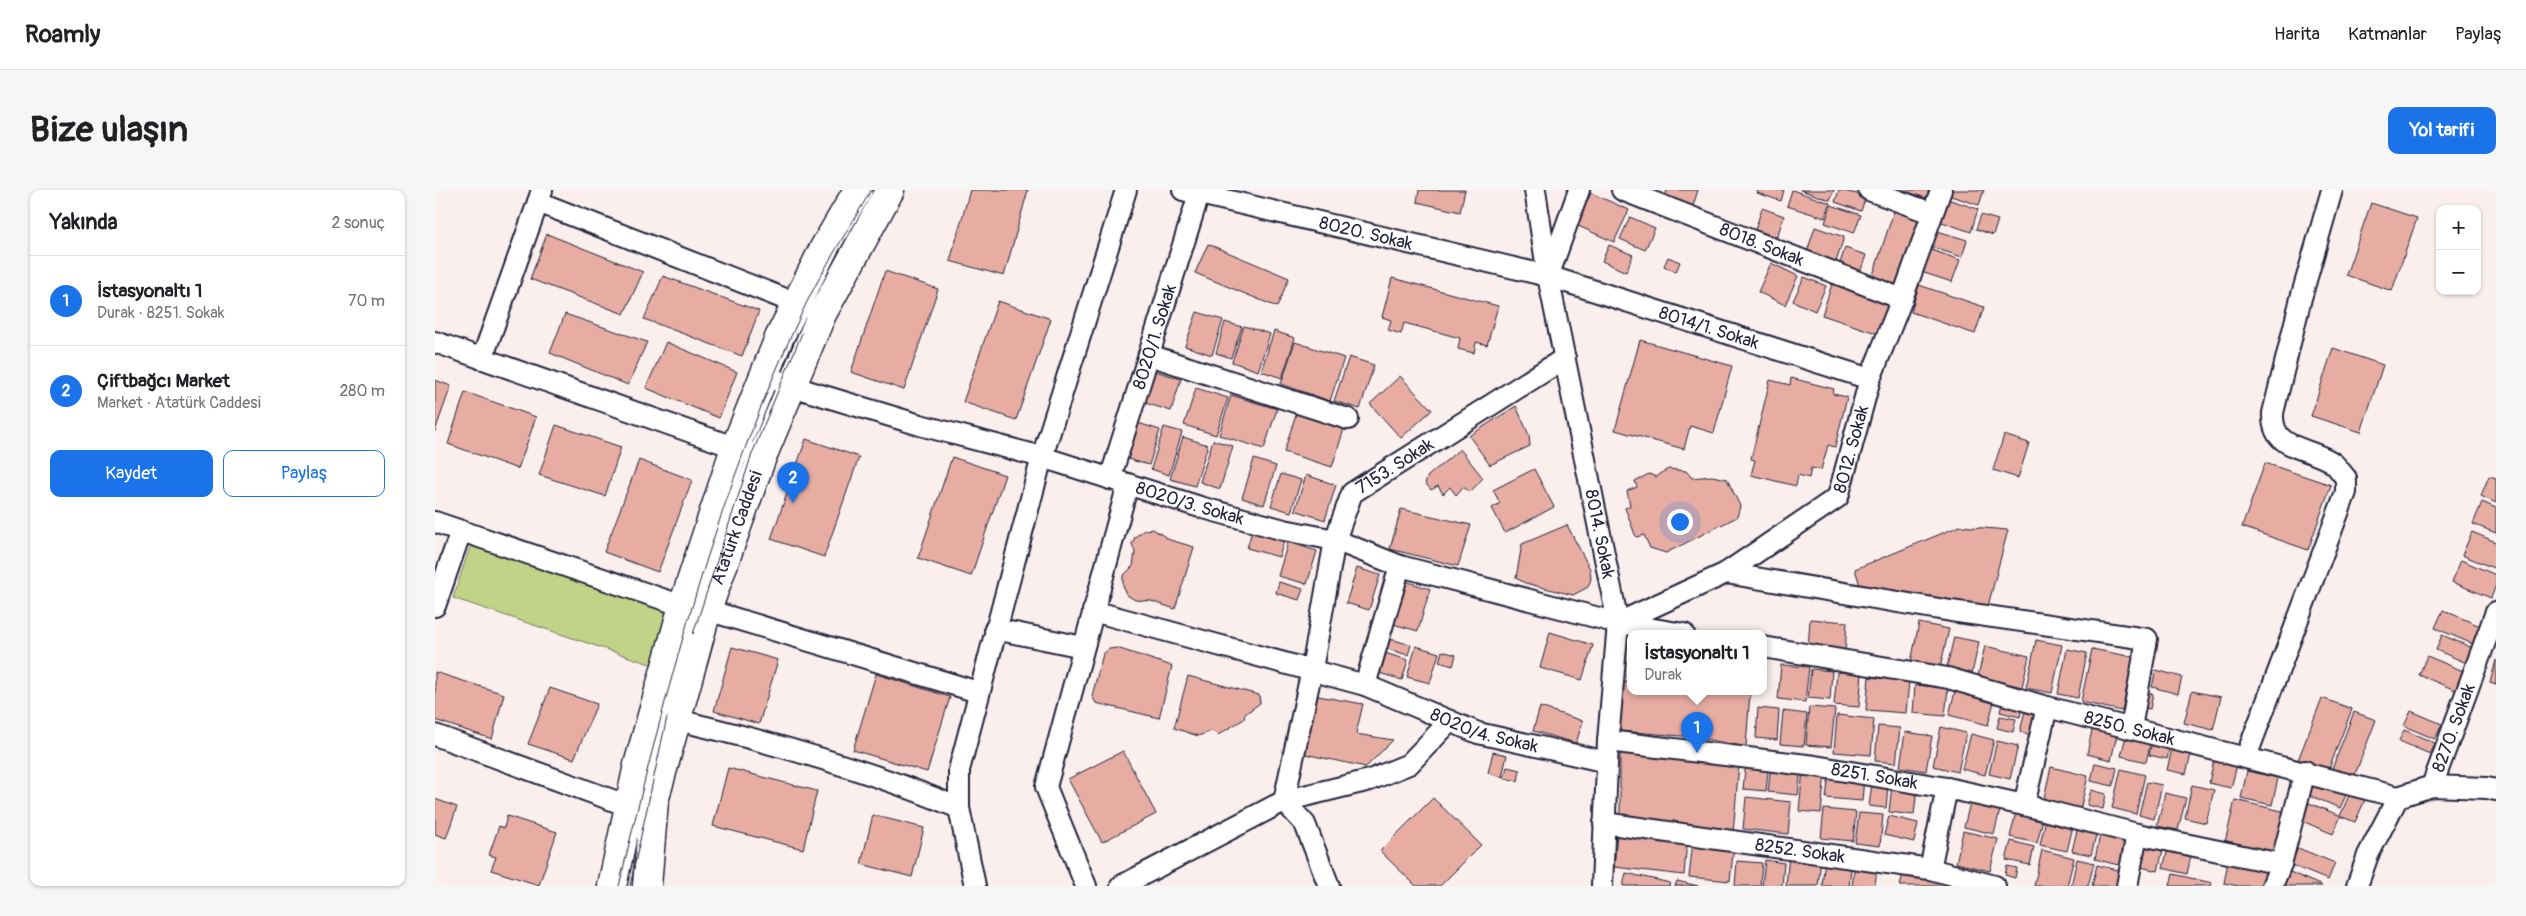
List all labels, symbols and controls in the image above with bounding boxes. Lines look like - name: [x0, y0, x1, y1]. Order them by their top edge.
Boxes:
- text: Roamly: [25, 20, 100, 49]
- text: Harita: [2274, 23, 2320, 46]
- text: Katmanlar: [2348, 23, 2427, 46]
- text: Paylaş: [2455, 23, 2501, 46]
- button: Yol tarifi: [2388, 107, 2496, 154]
- text: Bize ulaşın: [30, 108, 188, 152]
- map controls: [2436, 205, 2481, 295]
- button: +: [2436, 205, 2481, 250]
- text: Yakında: [50, 209, 117, 236]
- street label: 8020. Sokak: [1317, 211, 1415, 255]
- text: 2 sonuç: [332, 213, 385, 233]
- street label: 8018. Sokak: [1716, 218, 1808, 271]
- button: −: [2436, 250, 2481, 295]
- text: İstasyonaltı 1: [97, 279, 202, 303]
- street label: 8020/1. Sokak: [1127, 281, 1182, 392]
- text: 1: [63, 291, 69, 311]
- text: 70 m: [348, 291, 385, 311]
- street label: 8014/1. Sokak: [1656, 301, 1762, 354]
- text: Durak · 8251. Sokak: [97, 303, 224, 323]
- text: Çiftbağcı Market: [97, 369, 230, 393]
- text: 2: [62, 381, 70, 401]
- text: 280 m: [339, 381, 385, 401]
- text: Market · Atatürk Caddesi: [97, 393, 261, 413]
- street label: 8012. Sokak: [1828, 402, 1874, 495]
- street label: 7153. Sokak: [1351, 433, 1438, 499]
- button: Kaydet: [50, 450, 213, 497]
- button: Paylaş: [223, 450, 385, 497]
- pin: 2: [777, 462, 809, 503]
- street label: Atatürk Caddesi: [706, 467, 768, 588]
- street label: 8020/3. Sokak: [1133, 476, 1247, 530]
- street label: 8014. Sokak: [1580, 487, 1620, 581]
- your location: [1667, 509, 1693, 535]
- popup: [1627, 630, 1767, 695]
- text: İstasyonaltı 1: [1644, 641, 1750, 665]
- text: Durak: [1644, 665, 1682, 685]
- street label: 8270. Sokak: [2427, 680, 2480, 775]
- street label: 8020/4. Sokak: [1427, 703, 1541, 758]
- street label: 8250. Sokak: [2082, 706, 2178, 751]
- pin: 1: [1681, 712, 1713, 753]
- street label: 8251. Sokak: [1830, 757, 1920, 795]
- street label: 8252. Sokak: [1754, 833, 1847, 868]

